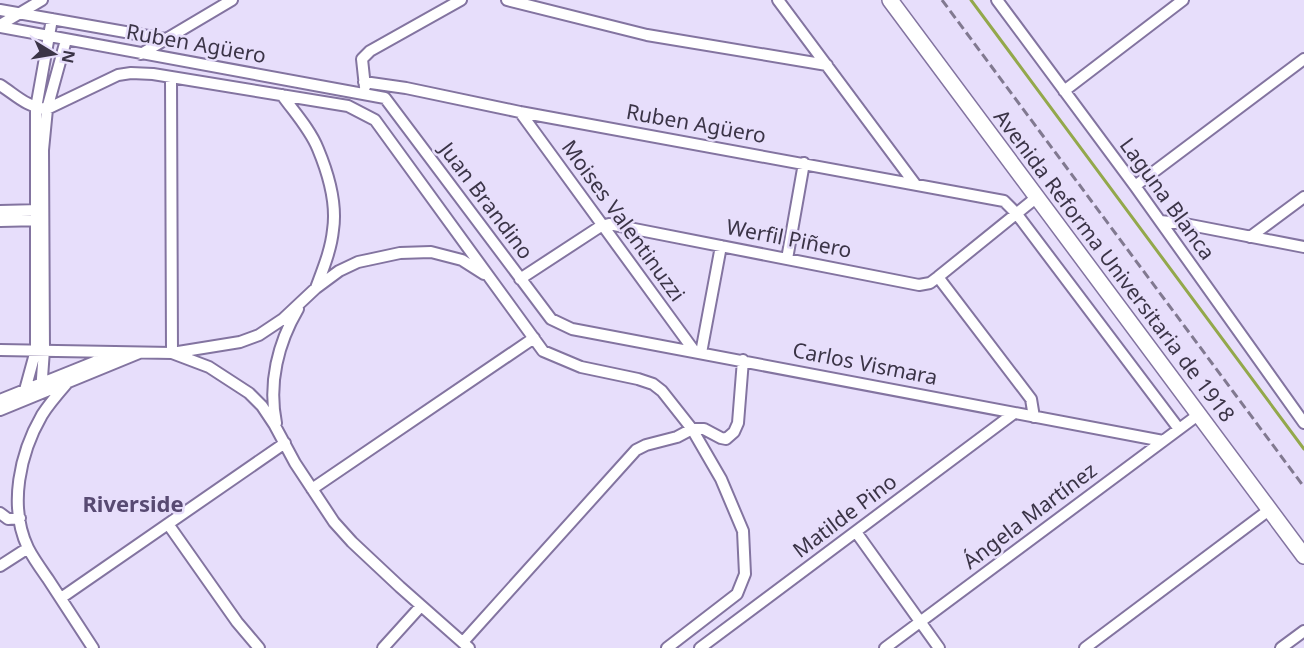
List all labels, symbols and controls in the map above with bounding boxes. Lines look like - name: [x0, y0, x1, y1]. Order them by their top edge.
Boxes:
- street label: Ruben Agüero: [124, 17, 268, 69]
- north arrow: [24, 24, 84, 84]
- text: N: [57, 48, 81, 65]
- street label: Ruben Agüero: [624, 97, 768, 149]
- street label: Avenida Reforma Universitaria de 1918: [988, 104, 1242, 427]
- street label: Laguna Blanca: [1114, 132, 1222, 265]
- street label: Moises Valentinuzzi: [556, 134, 692, 307]
- street label: Juan Brandino: [432, 135, 540, 265]
- street label: Werfil Piñero: [724, 212, 854, 264]
- street label: Carlos Vismara: [790, 335, 940, 391]
- street label: Ángela Martínez: [957, 456, 1102, 575]
- street label: Matilde Pino: [787, 467, 902, 563]
- district label: Riverside: [82, 488, 184, 518]

